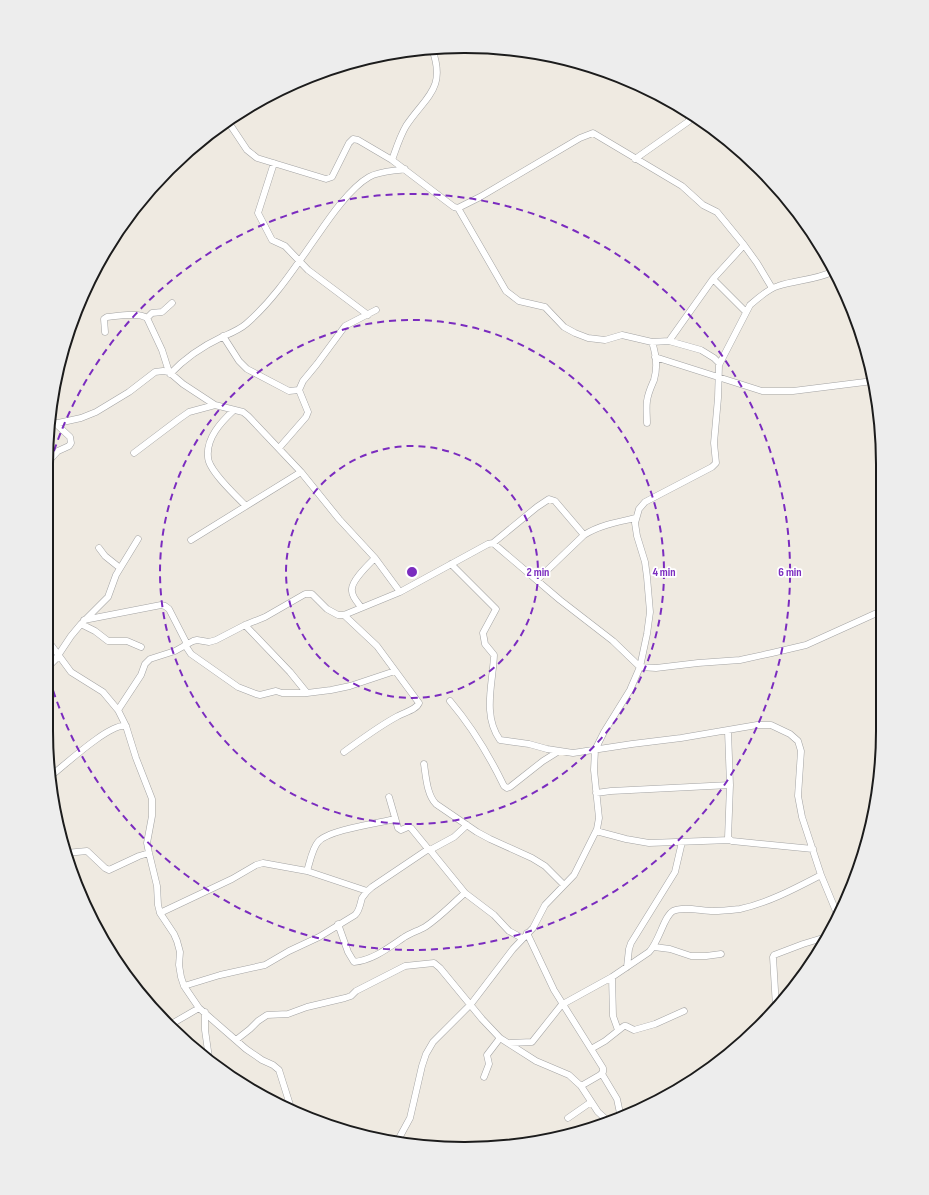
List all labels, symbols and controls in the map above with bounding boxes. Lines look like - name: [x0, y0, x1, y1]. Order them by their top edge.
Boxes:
- centre of rings: [405, 565, 419, 579]
- text: 2 min: [527, 565, 549, 580]
- text: 4 min: [652, 565, 676, 580]
- text: 6 min: [778, 565, 802, 580]

